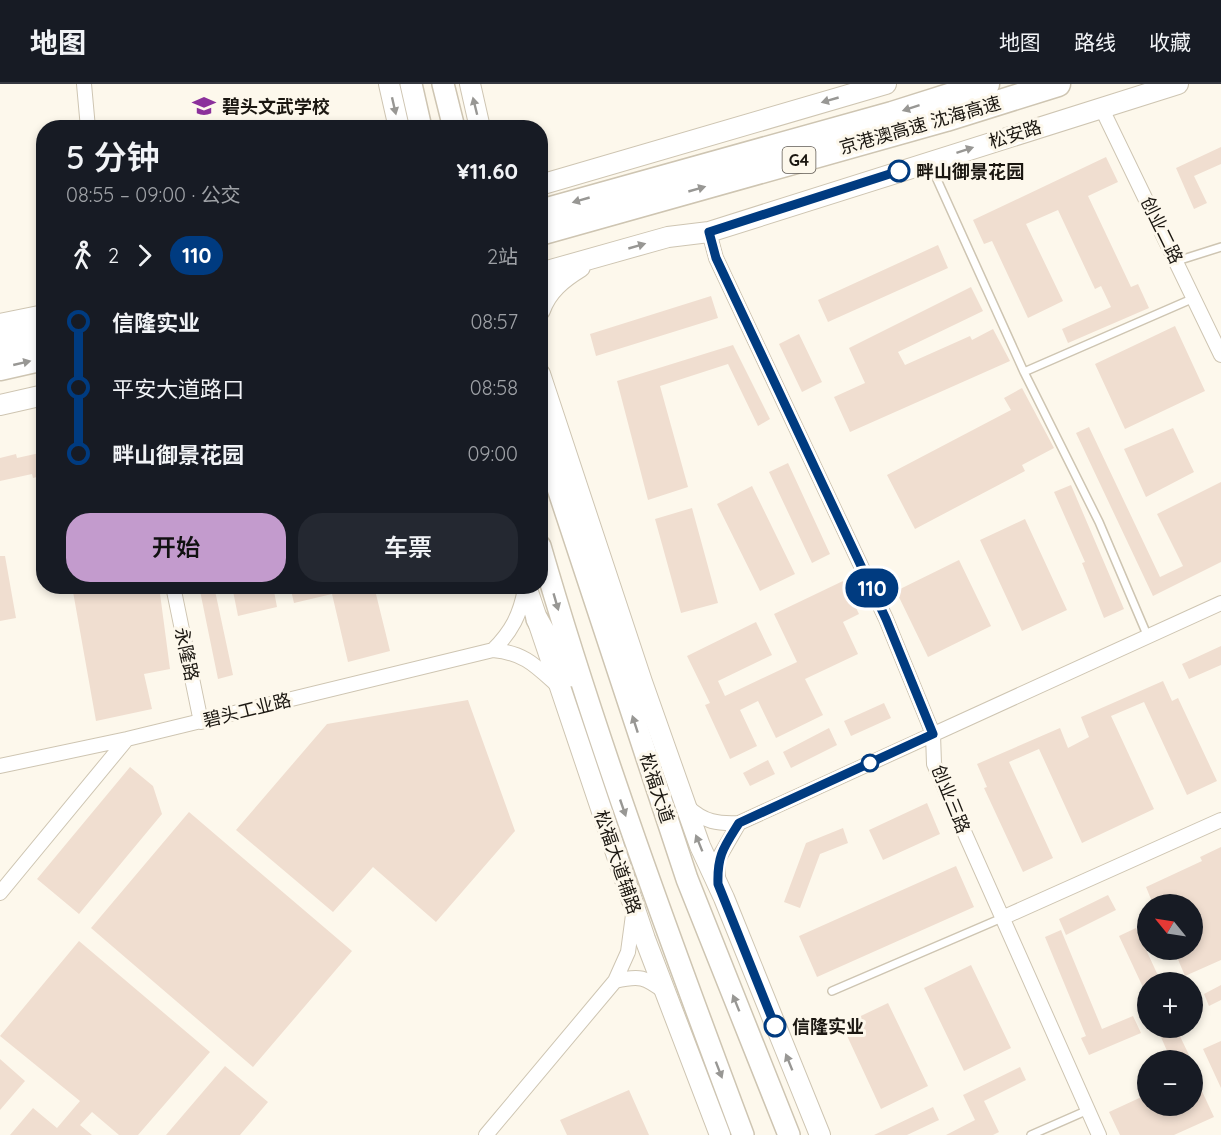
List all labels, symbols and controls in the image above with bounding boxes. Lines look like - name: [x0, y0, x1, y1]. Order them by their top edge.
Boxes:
- text: 地图: [30, 25, 86, 60]
- text: 地图: [999, 29, 1041, 55]
- text: 路线: [1074, 29, 1116, 55]
- text: 收藏: [1149, 29, 1191, 55]
- street label: 京港澳高速 沈海高速: [837, 91, 1003, 159]
- school or university icon: 碧头文武学校: [191, 93, 217, 119]
- place label: 碧头文武学校: [222, 95, 330, 118]
- one-way arrow: [821, 96, 839, 105]
- one-way arrow: [390, 97, 400, 115]
- one-way arrow: [470, 97, 480, 115]
- one-way arrow: [902, 104, 920, 113]
- street label: 松安路: [986, 115, 1044, 153]
- text: 5 分钟: [66, 136, 160, 177]
- one-way arrow: [956, 145, 974, 154]
- road number: G4: [782, 147, 816, 173]
- text: ¥11.60: [457, 157, 518, 185]
- marker: 畔山御景花园: [888, 160, 910, 182]
- place label: 畔山御景花园: [916, 160, 1024, 183]
- text: 08:55 – 09:00 · 公交: [66, 182, 241, 207]
- one-way arrow: [689, 184, 707, 193]
- street label: 创业二路: [1136, 193, 1188, 267]
- one-way arrow: [572, 196, 591, 206]
- icon: walk: [66, 239, 99, 272]
- icon: forward: [128, 239, 161, 272]
- one-way arrow: [628, 241, 646, 250]
- text: 110: [182, 242, 211, 268]
- text: 2: [108, 243, 119, 268]
- text: 2站: [487, 244, 518, 269]
- text: 信隆实业: [112, 309, 200, 337]
- text: 08:57: [470, 309, 518, 334]
- one-way arrow: [13, 358, 32, 367]
- text: 平安大道路口: [112, 375, 244, 403]
- text: 08:58: [470, 375, 518, 400]
- text: 畔山御景花园: [112, 441, 244, 469]
- text: 09:00: [467, 441, 518, 466]
- button: 开始: [66, 513, 286, 582]
- button: 车票: [298, 513, 518, 582]
- line badge: 110: [838, 568, 906, 608]
- text: 110: [857, 575, 887, 601]
- one-way arrow: [552, 593, 561, 611]
- street label: 永隆路: [170, 625, 204, 683]
- street label: 碧头工业路: [201, 688, 293, 732]
- one-way arrow: [630, 715, 640, 733]
- street label: 松福大道: [635, 750, 679, 826]
- unlabelled marker: [861, 754, 879, 772]
- street label: 创业三路: [927, 761, 975, 837]
- one-way arrow: [619, 799, 629, 817]
- street label: 松福大道辅路: [590, 807, 646, 917]
- one-way arrow: [694, 833, 704, 851]
- north arrow: [1137, 894, 1203, 960]
- map controls: [1137, 894, 1203, 1116]
- button: +: [1137, 972, 1203, 1038]
- one-way arrow: [731, 993, 741, 1011]
- marker: 信隆实业: [764, 1015, 786, 1037]
- place label: 信隆实业: [792, 1015, 864, 1038]
- button: −: [1137, 1050, 1203, 1116]
- one-way arrow: [784, 1053, 793, 1071]
- one-way arrow: [714, 1062, 724, 1080]

